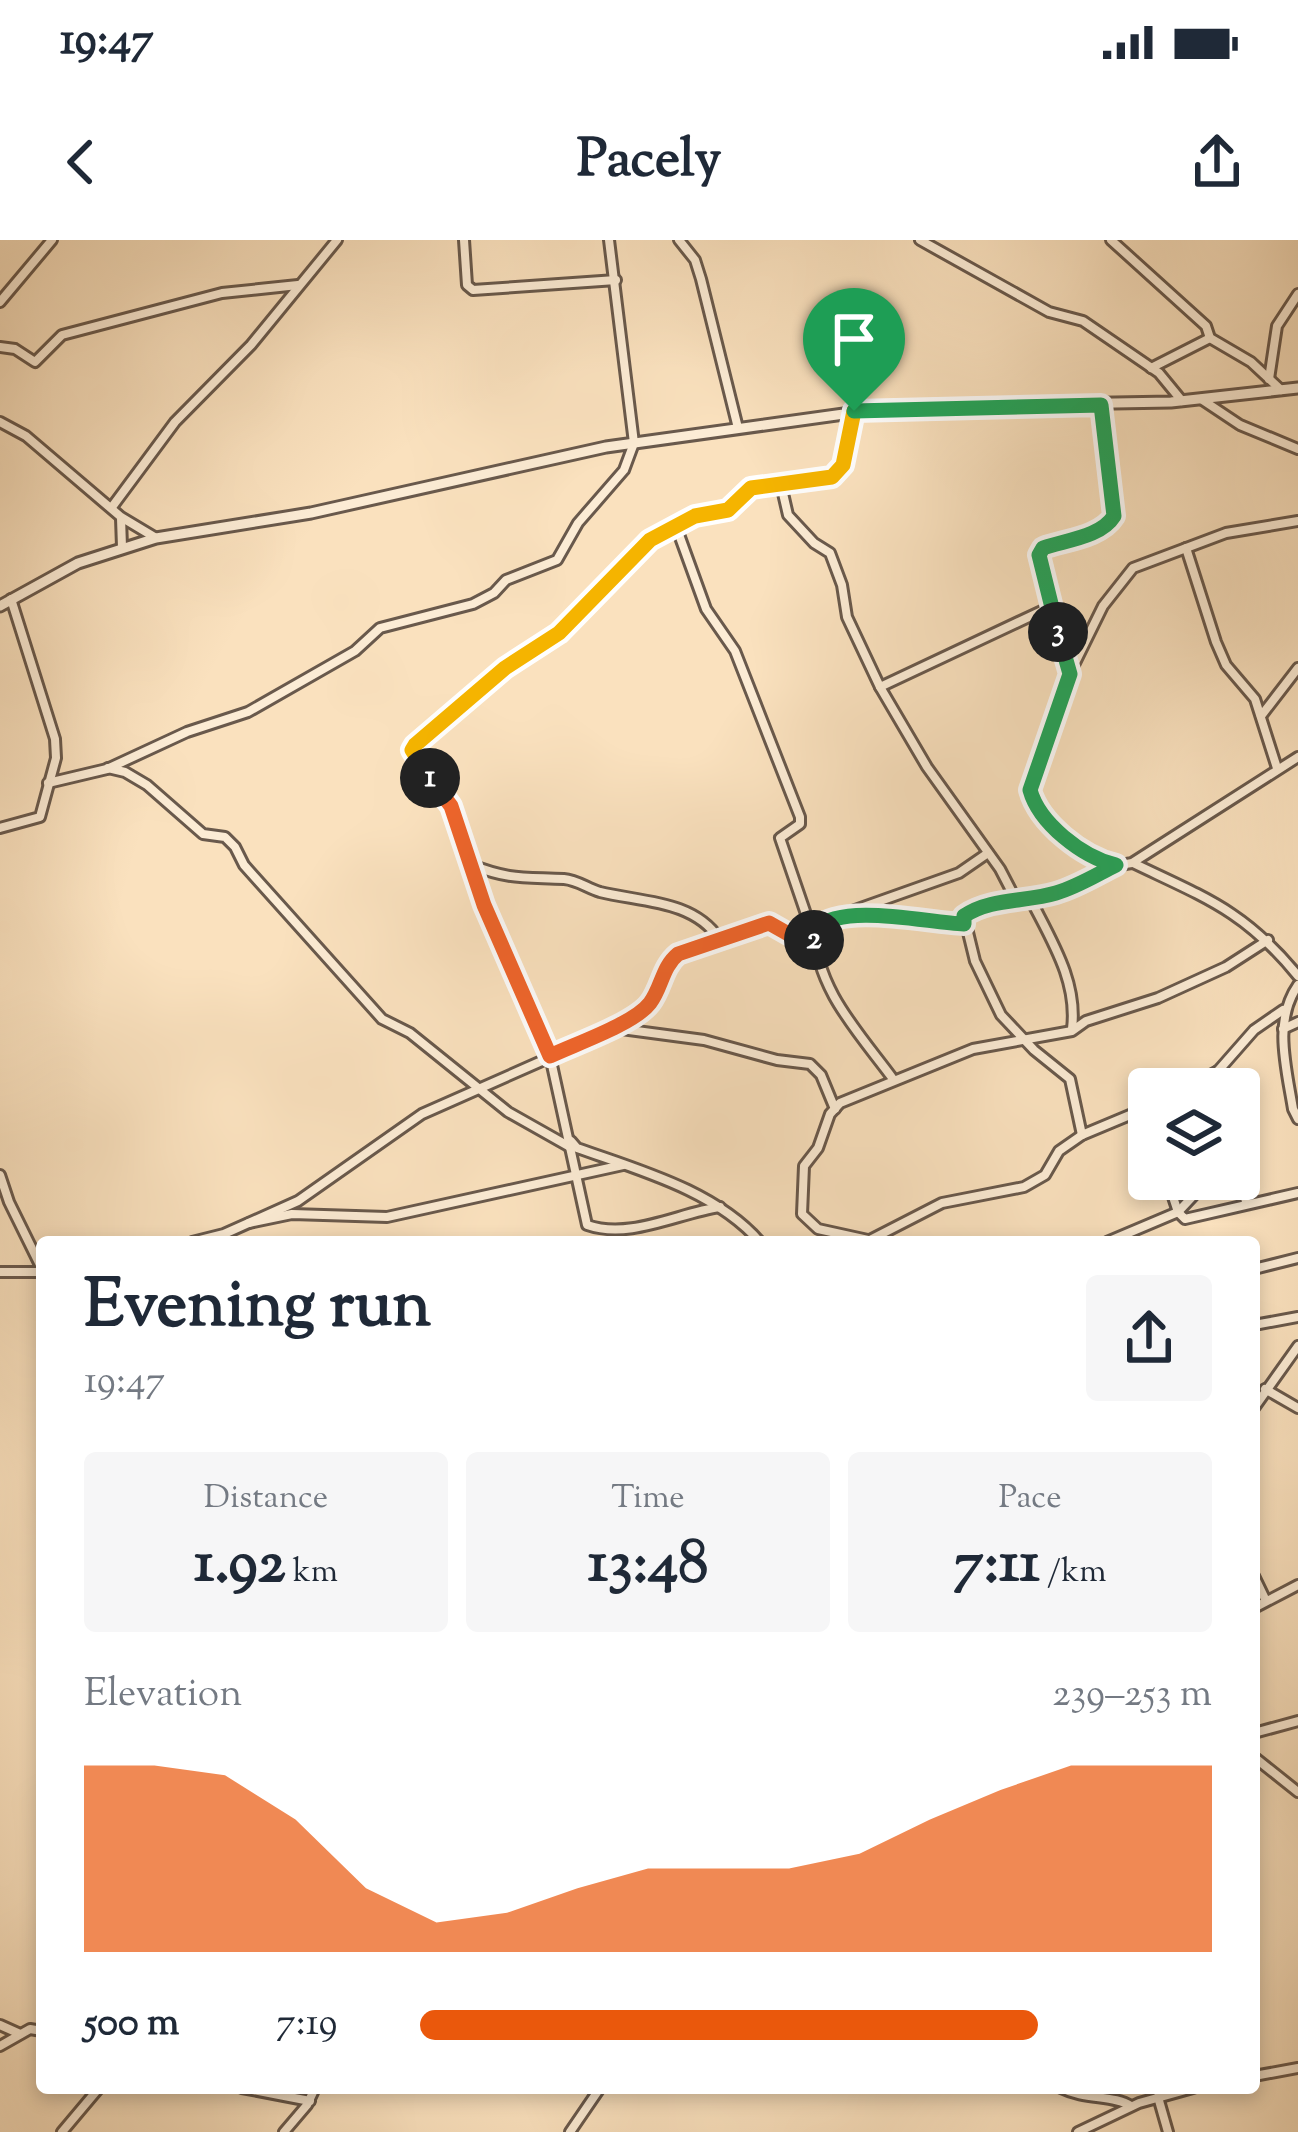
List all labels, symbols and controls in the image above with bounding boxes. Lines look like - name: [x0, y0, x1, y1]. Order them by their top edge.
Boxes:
- text: 19:47: [60, 10, 154, 75]
- text: Pacely: [577, 123, 721, 201]
- icon: back: [48, 129, 114, 195]
- icon: share: [1184, 129, 1250, 195]
- pin: [803, 288, 905, 411]
- icon: arrive: [821, 306, 887, 372]
- pin: 3: [1028, 602, 1088, 662]
- text: 3: [1051, 608, 1065, 656]
- pin: 1: [400, 748, 460, 808]
- text: 1: [424, 754, 436, 802]
- pin: 2: [784, 910, 844, 970]
- text: 2: [806, 916, 822, 964]
- map controls: [1128, 1068, 1260, 1200]
- button: layers: [1128, 1068, 1260, 1200]
- text: Evening run: [84, 1262, 431, 1357]
- button: share: [1086, 1275, 1212, 1401]
- text: 19:47: [84, 1355, 165, 1411]
- text: Distance: [204, 1475, 328, 1523]
- text: Time: [611, 1475, 685, 1523]
- text: Pace: [998, 1475, 1062, 1523]
- text: 1.92: [194, 1523, 286, 1610]
- text: 13:48: [588, 1523, 708, 1610]
- text: 7:11: [953, 1523, 1040, 1610]
- text: km: [286, 1549, 338, 1597]
- text: /km: [1040, 1549, 1107, 1597]
- text: Elevation: [84, 1668, 242, 1724]
- text: 239–253 m: [1052, 1668, 1212, 1724]
- text: 500 m: [84, 1997, 179, 2053]
- text: 7:19: [276, 1997, 338, 2053]

